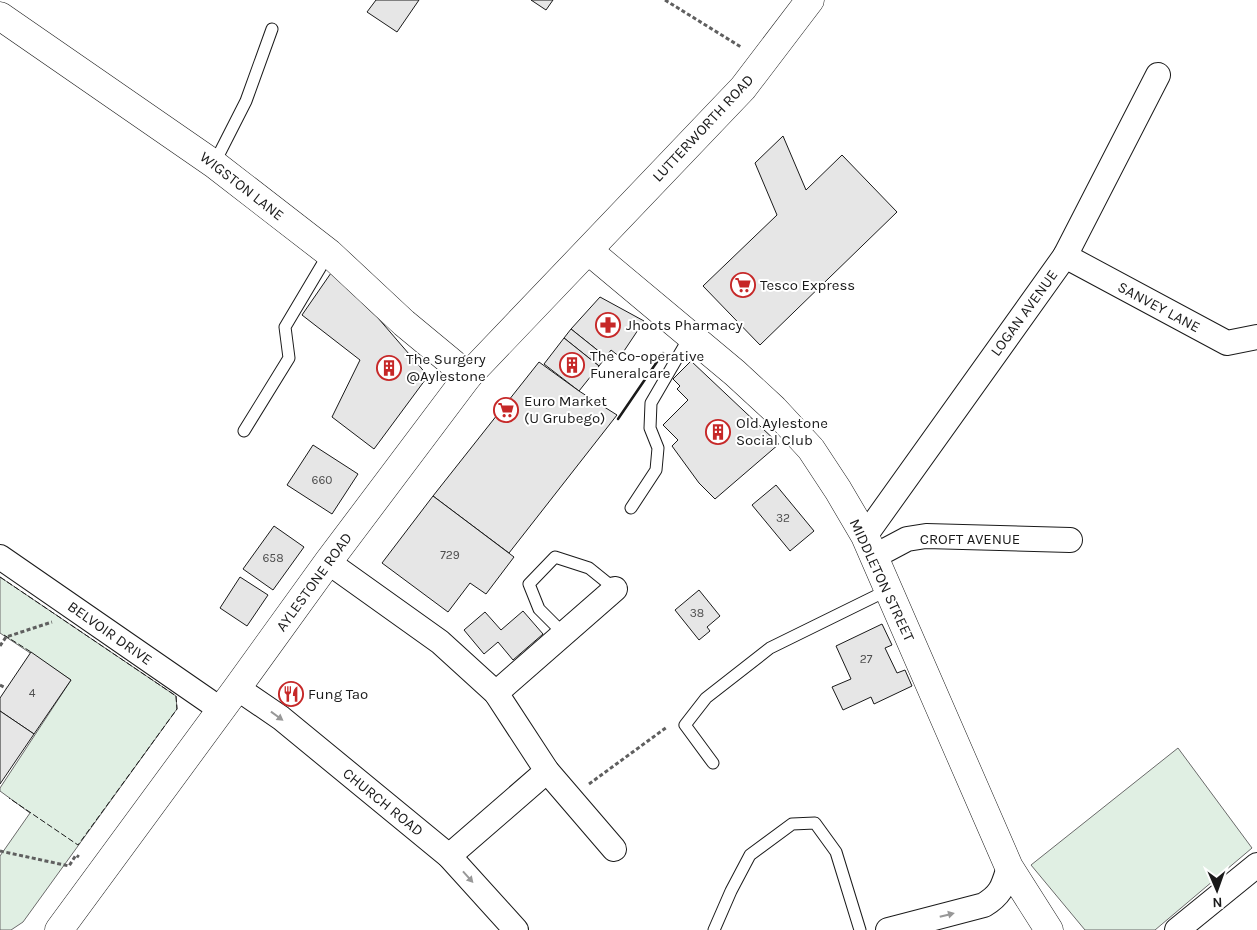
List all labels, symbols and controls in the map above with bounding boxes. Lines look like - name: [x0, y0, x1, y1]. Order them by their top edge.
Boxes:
- street label: LUTTERWORTH ROAD: [649, 71, 757, 185]
- street label: WIGSTON LANE: [196, 148, 288, 224]
- street label: LOGAN AVENUE: [987, 266, 1061, 360]
- supermarket icon: Tesco Express: [730, 272, 756, 298]
- place label: Tesco Express: [760, 276, 855, 294]
- street label: SANVEY LANE: [1115, 278, 1203, 336]
- pharmacy icon: Jhoots Pharmacy: [595, 312, 621, 338]
- place label: Jhoots Pharmacy: [626, 316, 743, 334]
- place label: The Co-operative Funeralcare: [590, 347, 704, 382]
- place label: The Surgery @Aylestone: [406, 350, 486, 385]
- building icon: The Co-operative Funeralcare: [559, 352, 585, 378]
- building icon: The Surgery @Aylestone: [376, 355, 402, 381]
- place label: Euro Market (U Grubego): [524, 392, 607, 427]
- supermarket icon: Euro Market (U Grubego): [493, 397, 519, 423]
- place label: Old Aylestone Social Club: [736, 414, 828, 449]
- building icon: Old Aylestone Social Club: [705, 419, 731, 445]
- house number: 660: [312, 473, 332, 487]
- house number: 32: [776, 511, 790, 525]
- street label: MIDDLETON STREET: [846, 516, 919, 645]
- street label: AYLESTONE ROAD: [272, 529, 356, 635]
- street label: CROFT AVENUE: [920, 530, 1020, 548]
- house number: 729: [440, 548, 460, 562]
- house number: 658: [262, 551, 284, 565]
- street label: BELVOIR DRIVE: [64, 597, 156, 669]
- house number: 38: [690, 606, 704, 620]
- house number: 27: [860, 652, 873, 666]
- restaurant icon: Fung Tao: [278, 681, 304, 707]
- place label: Fung Tao: [308, 685, 368, 703]
- house number: 4: [29, 686, 36, 700]
- one-way arrow: [270, 711, 284, 721]
- street label: CHURCH ROAD: [339, 764, 427, 840]
- north arrow: [1192, 865, 1242, 915]
- one-way arrow: [462, 870, 474, 882]
- text: N: [1212, 894, 1223, 911]
- one-way arrow: [939, 911, 954, 919]

